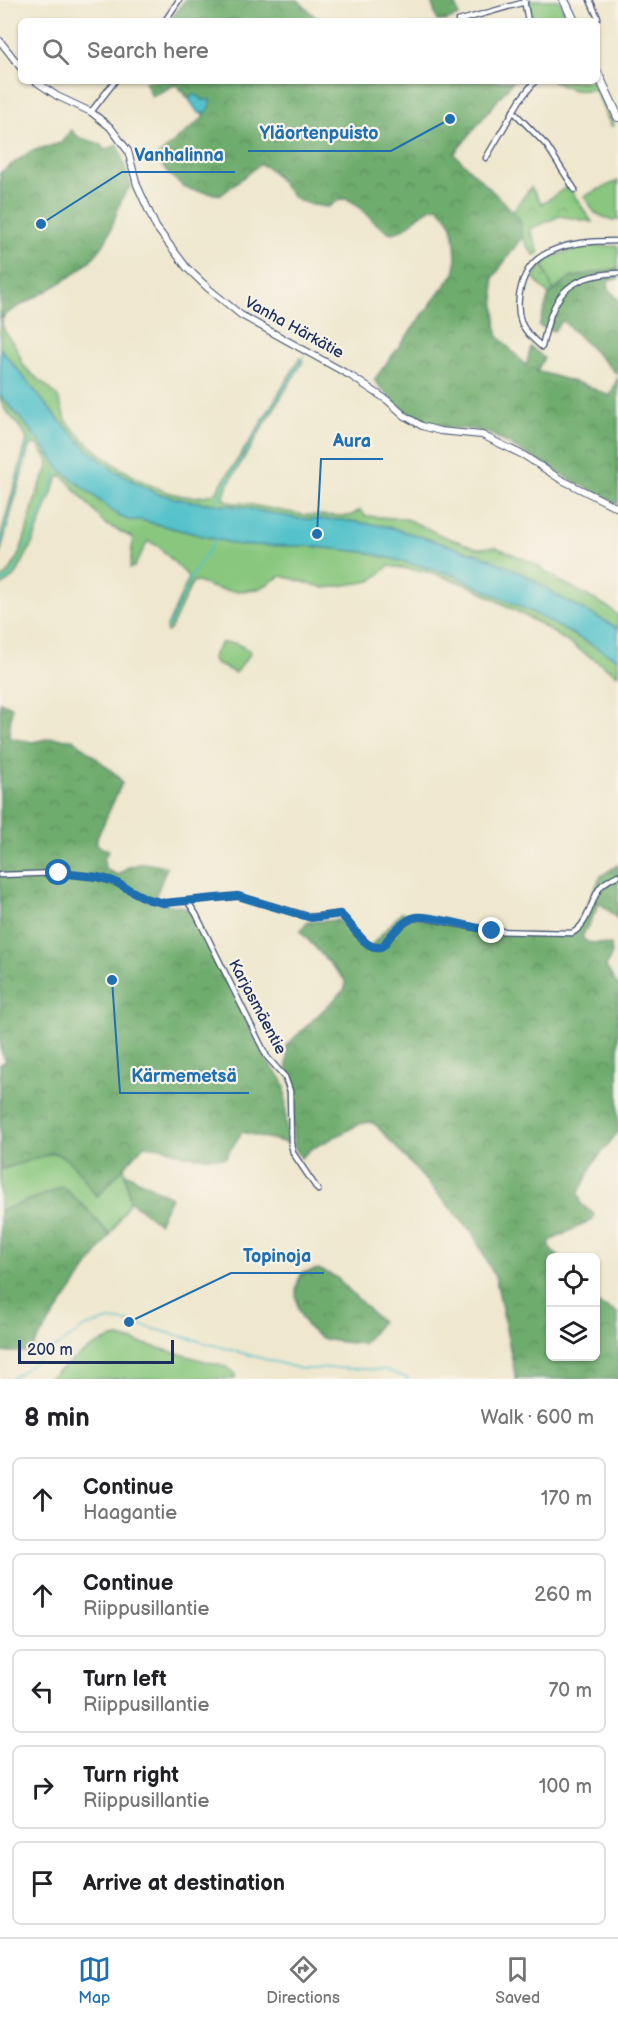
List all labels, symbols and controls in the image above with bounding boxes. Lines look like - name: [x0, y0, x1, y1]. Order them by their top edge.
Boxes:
- search box: [18, 18, 600, 84]
- icon: search: [39, 35, 72, 68]
- text: Search here: [87, 38, 209, 65]
- callout: Yläortenpuisto: [248, 115, 391, 151]
- text: Yläortenpuisto: [260, 123, 379, 144]
- callout: Vanhalinna: [122, 136, 235, 172]
- text: Vanhalinna: [134, 145, 224, 166]
- street label: Vanha Härkätie: [241, 293, 347, 363]
- callout: Aura: [321, 423, 383, 459]
- text: Aura: [332, 431, 371, 452]
- route start: [45, 859, 71, 885]
- route end: [478, 917, 504, 943]
- street label: Karjasmäentie: [224, 956, 290, 1058]
- callout: Kärmemetsä: [120, 1057, 249, 1093]
- text: Kärmemetsä: [131, 1066, 237, 1087]
- callout: Topinoja: [231, 1237, 324, 1273]
- text: Topinoja: [243, 1246, 311, 1267]
- map controls: [546, 1253, 600, 1361]
- button: locate: [546, 1253, 600, 1307]
- button: layers: [546, 1307, 600, 1361]
- scale bar: [18, 1337, 174, 1364]
- text: 200 m: [27, 1341, 73, 1360]
- text: 8 min: [24, 1403, 90, 1434]
- text: Walk · 600 m: [481, 1406, 594, 1430]
- text: Continue: [83, 1474, 173, 1501]
- icon: ahead: [26, 1483, 59, 1516]
- text: 170 m: [541, 1487, 592, 1511]
- text: Haagantie: [83, 1501, 177, 1525]
- text: Continue: [83, 1570, 173, 1597]
- icon: ahead: [26, 1579, 59, 1612]
- text: 260 m: [534, 1583, 592, 1607]
- text: Riippusillantie: [83, 1597, 209, 1621]
- text: Turn left: [83, 1666, 167, 1693]
- icon: left: [26, 1675, 59, 1708]
- text: 70 m: [548, 1679, 592, 1703]
- text: Riippusillantie: [83, 1693, 209, 1717]
- text: Turn right: [83, 1762, 179, 1789]
- icon: right: [26, 1771, 59, 1804]
- text: 100 m: [539, 1775, 592, 1799]
- text: Riippusillantie: [83, 1789, 209, 1813]
- icon: arrive: [26, 1867, 59, 1900]
- text: Arrive at destination: [83, 1870, 285, 1897]
- tab: Map: [78, 1953, 111, 2008]
- tab: Directions: [266, 1953, 340, 2008]
- tab: Saved: [495, 1953, 540, 2008]

